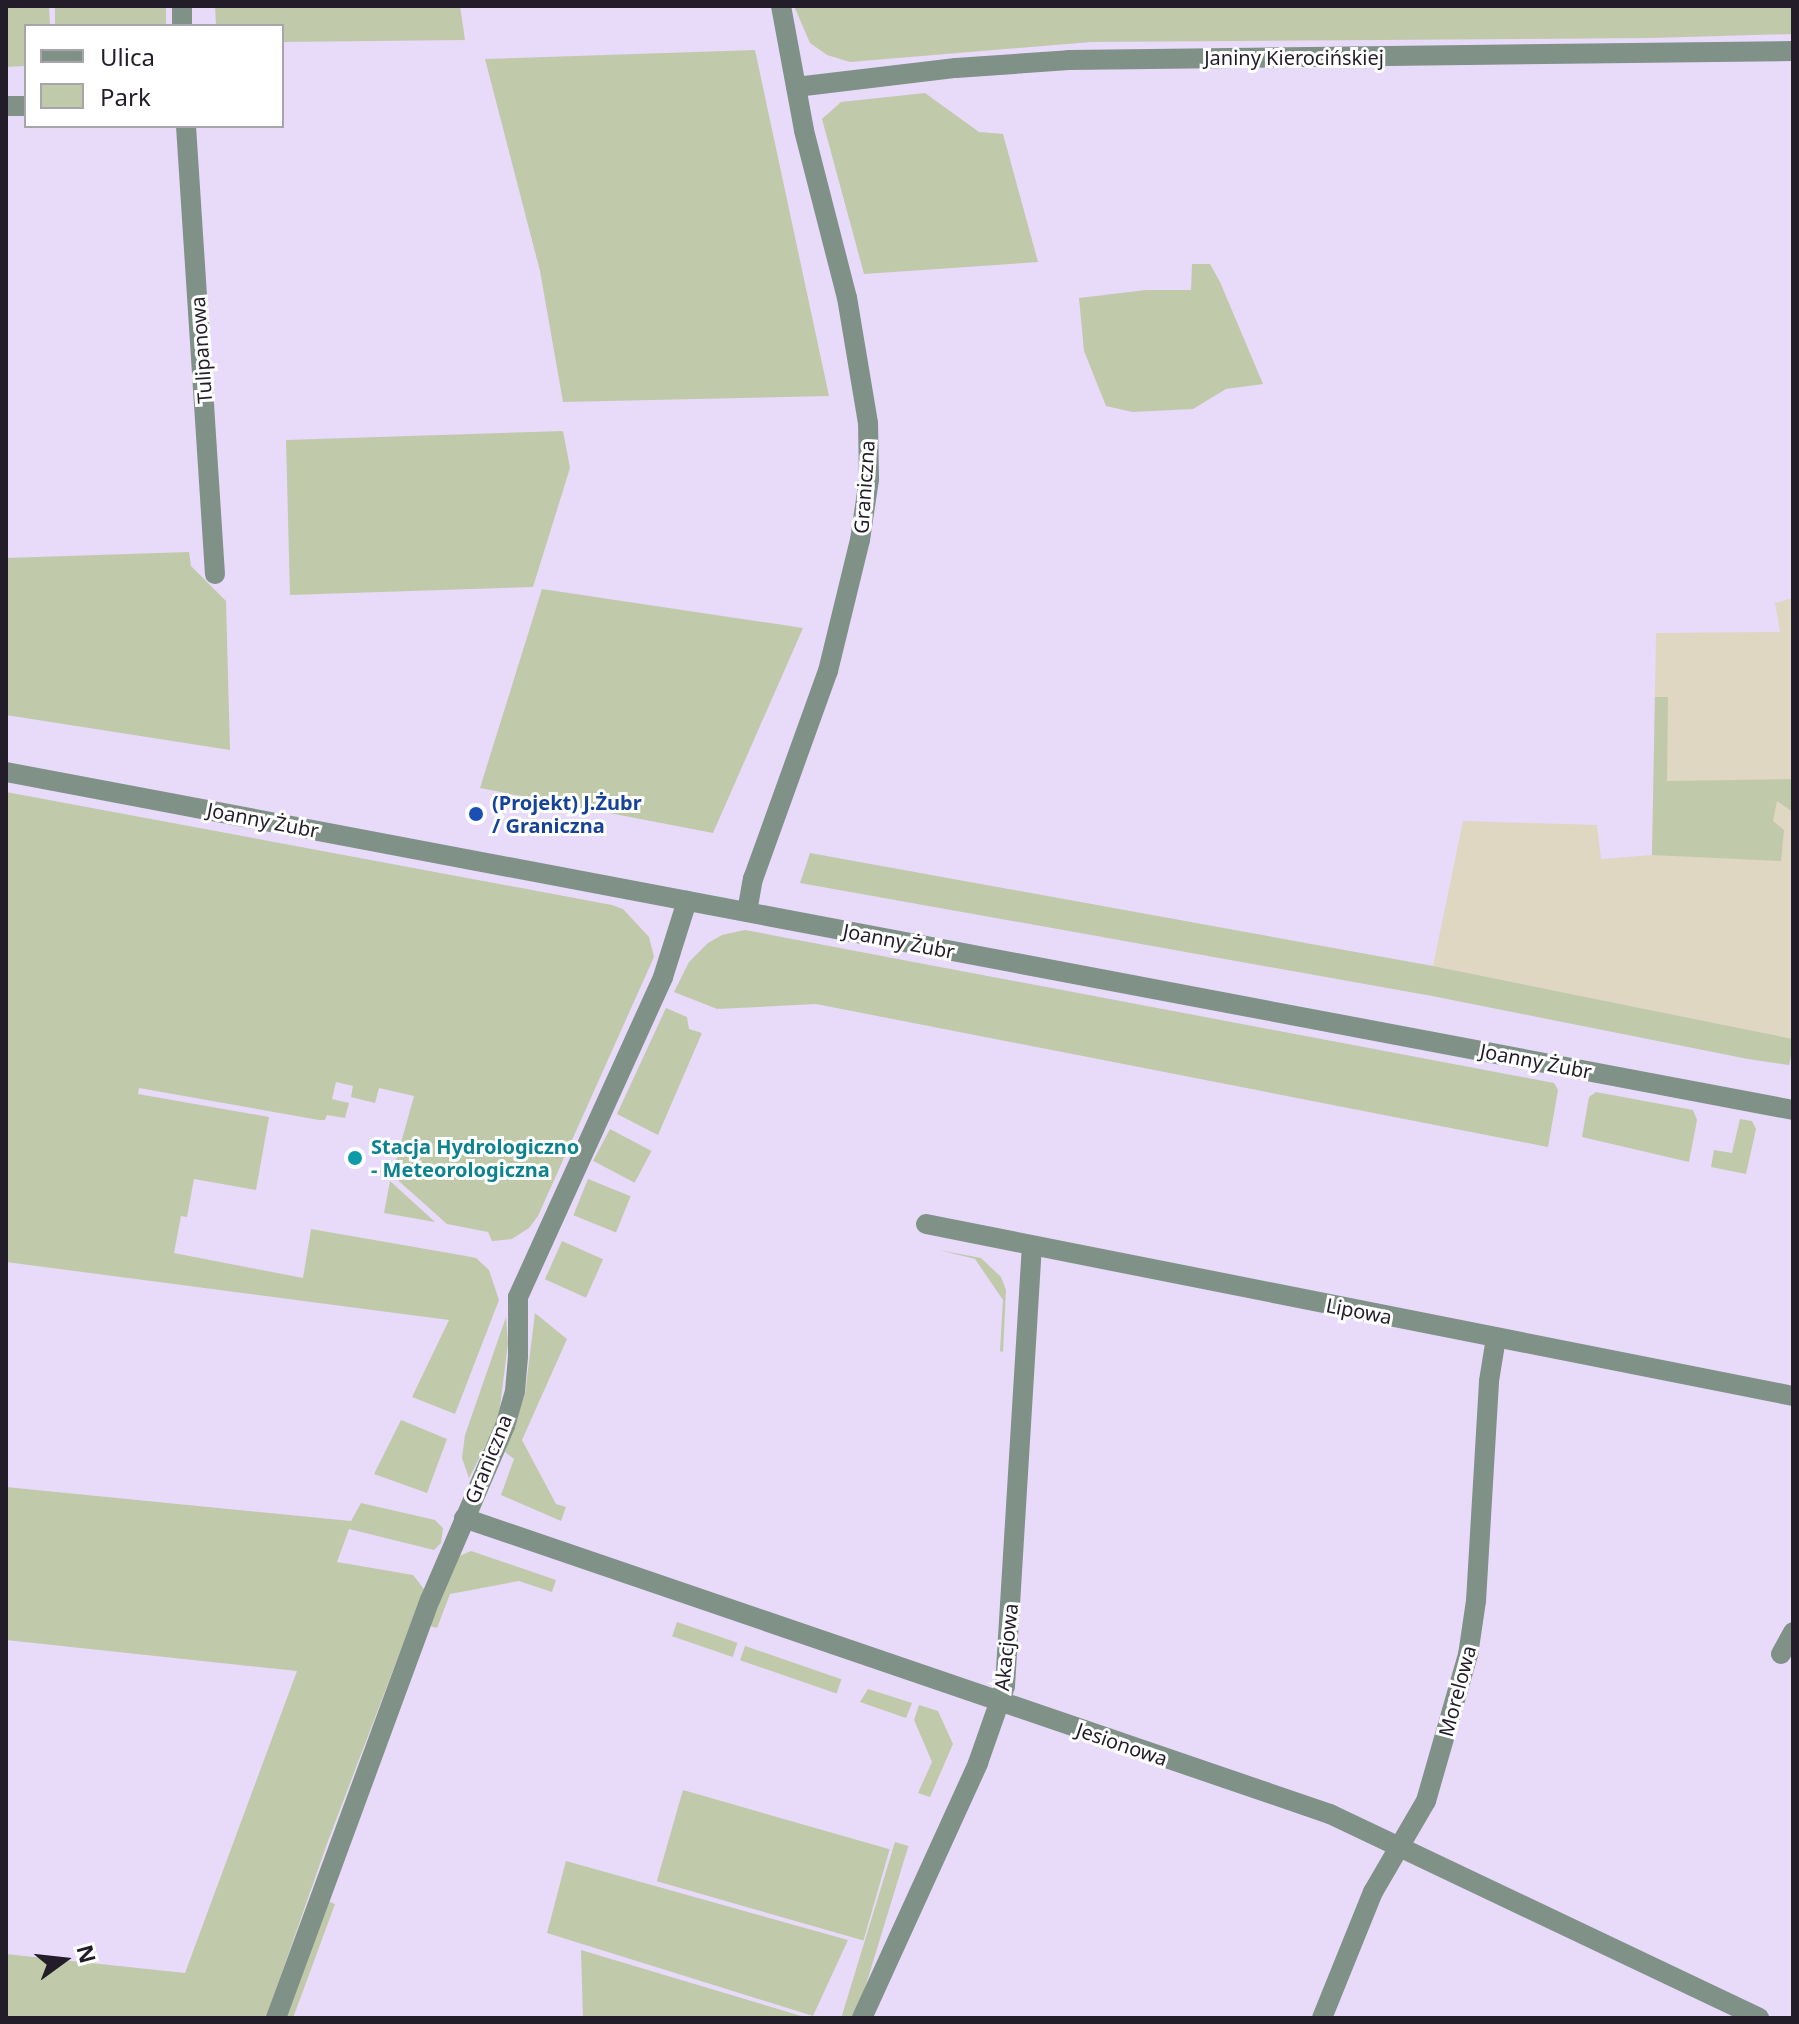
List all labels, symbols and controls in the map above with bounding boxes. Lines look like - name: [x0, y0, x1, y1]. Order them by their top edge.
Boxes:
- legend: [24, 24, 284, 128]
- text: Ulica: [100, 40, 155, 73]
- street label: Janiny Kierocińskiej: [1204, 45, 1384, 69]
- text: Park: [100, 80, 151, 113]
- street label: Tulipanowa: [185, 296, 217, 404]
- street label: Graniczna: [849, 439, 879, 535]
- place label: (Projekt) J.Żubr / Graniczna: [492, 790, 642, 837]
- street label: Joanny Żubr: [205, 797, 321, 843]
- marker: (Projekt) J.Żubr / Graniczna: [467, 805, 485, 823]
- street label: Joanny Żubr: [841, 918, 957, 964]
- street label: Joanny Żubr: [1478, 1038, 1594, 1084]
- place label: Stacja Hydrologiczno - Meteorologiczna: [371, 1134, 579, 1181]
- marker: Stacja Hydrologiczno - Meteorologiczna: [346, 1149, 364, 1167]
- street label: Lipowa: [1324, 1293, 1394, 1329]
- street label: Graniczna: [459, 1411, 517, 1507]
- street label: Akacjowa: [989, 1602, 1023, 1692]
- street label: Morelowa: [1433, 1643, 1481, 1739]
- street label: Jesionowa: [1073, 1717, 1171, 1771]
- north arrow: [24, 1920, 104, 2000]
- text: N: [70, 1941, 104, 1966]

